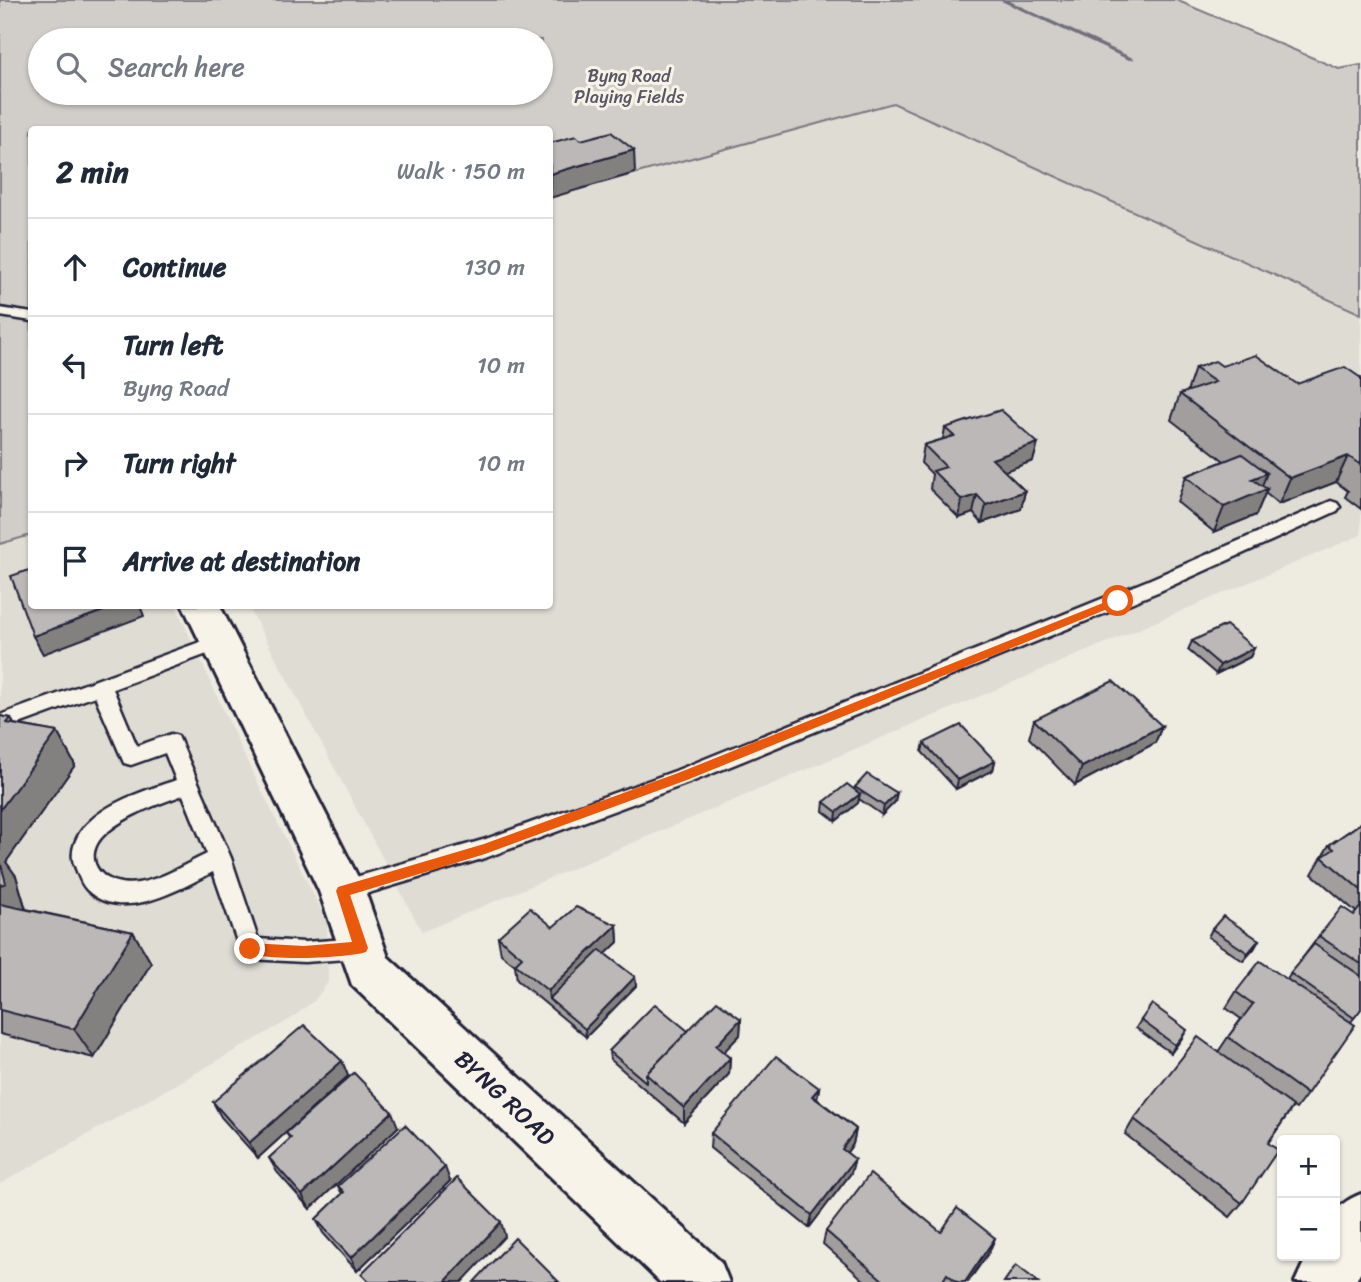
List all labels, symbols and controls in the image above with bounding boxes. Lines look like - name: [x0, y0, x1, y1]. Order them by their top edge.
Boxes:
- search box: [28, 28, 553, 105]
- text: Search here: [108, 44, 245, 90]
- icon: search: [52, 48, 90, 86]
- park label: Byng Road Playing Fields: [574, 60, 685, 113]
- text: 2 min: [56, 145, 129, 199]
- text: Walk · 150 m: [397, 151, 525, 192]
- text: Continue: [123, 244, 226, 290]
- text: 130 m: [464, 247, 525, 288]
- icon: ahead: [56, 248, 94, 286]
- text: Turn left: [123, 322, 223, 368]
- text: 10 m: [477, 345, 525, 386]
- icon: left: [56, 346, 94, 384]
- text: Byng Road: [123, 368, 229, 409]
- text: Turn right: [123, 440, 236, 486]
- text: 10 m: [477, 443, 525, 484]
- icon: right: [56, 444, 94, 482]
- text: Arrive at destination: [123, 538, 360, 584]
- icon: arrive: [56, 542, 94, 580]
- route start: [1102, 585, 1133, 616]
- route end: [234, 933, 265, 964]
- street label: BYNG ROAD: [444, 1039, 566, 1157]
- map controls: [1277, 1135, 1340, 1261]
- button: +: [1277, 1135, 1340, 1198]
- button: −: [1277, 1198, 1340, 1261]

